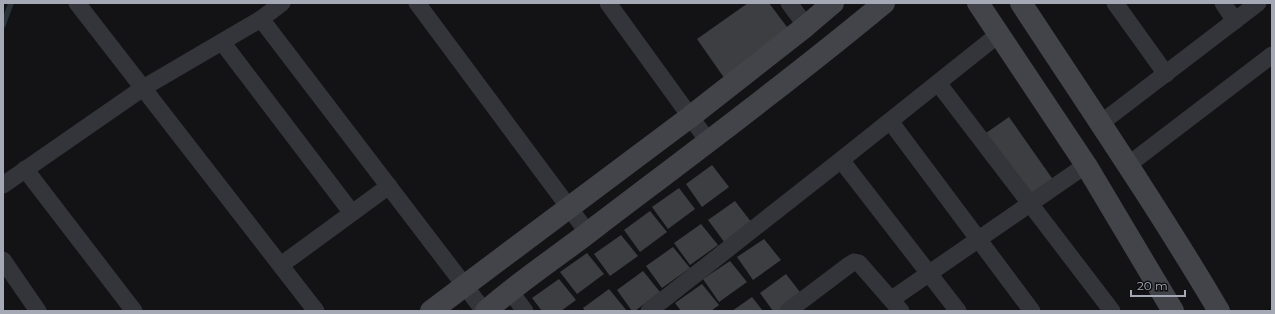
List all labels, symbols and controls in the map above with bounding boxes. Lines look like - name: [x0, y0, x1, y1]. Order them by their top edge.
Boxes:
- scale bar: [1131, 272, 1185, 298]
- text: 20 m: [1137, 278, 1168, 293]

